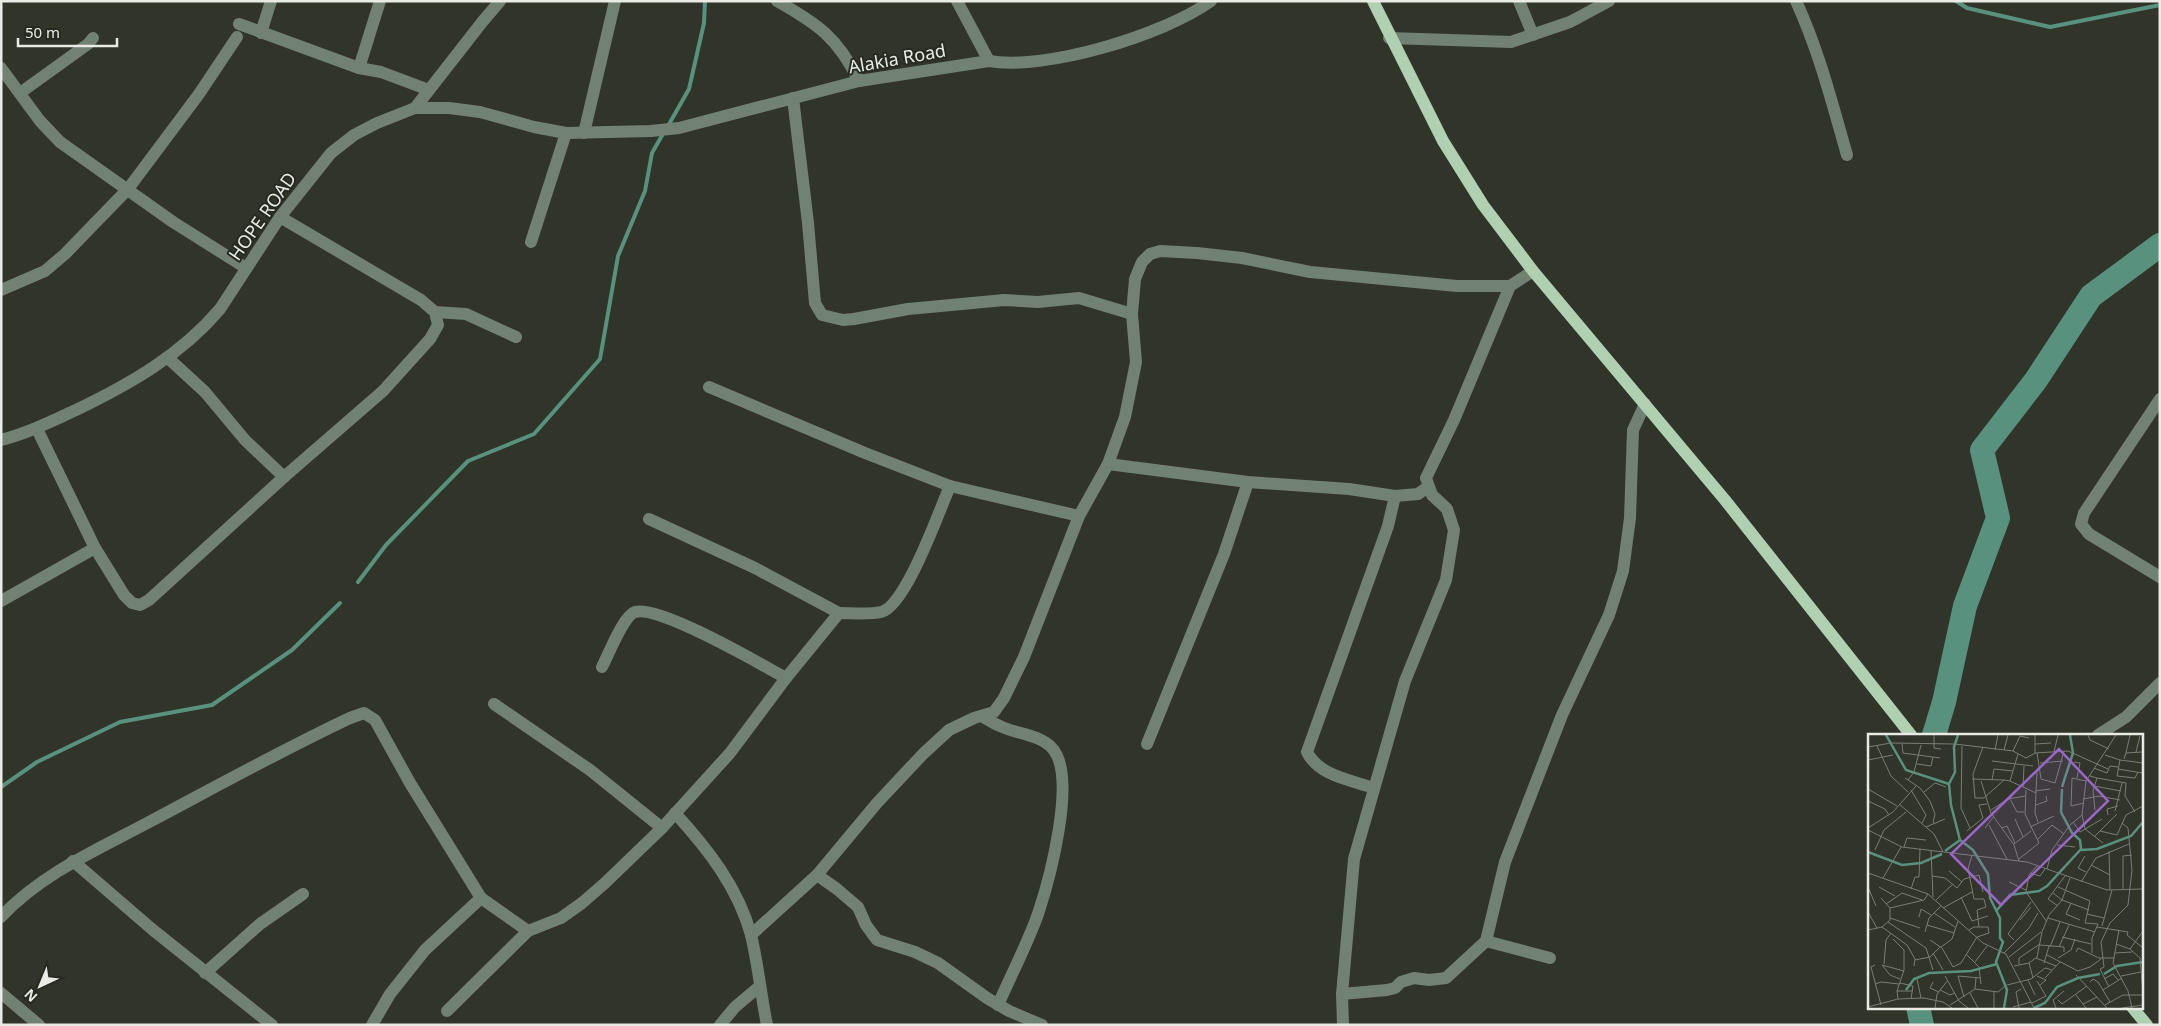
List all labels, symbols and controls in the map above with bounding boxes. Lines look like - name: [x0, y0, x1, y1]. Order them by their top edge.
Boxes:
- scale bar: [18, 15, 116, 47]
- text: 50 m: [25, 22, 60, 42]
- street label: Alakia Road: [846, 38, 948, 78]
- street label: HOPE ROAD: [223, 167, 301, 265]
- inset map: [1868, 734, 2144, 1008]
- north arrow: [15, 961, 65, 1011]
- text: N: [20, 985, 41, 1007]

